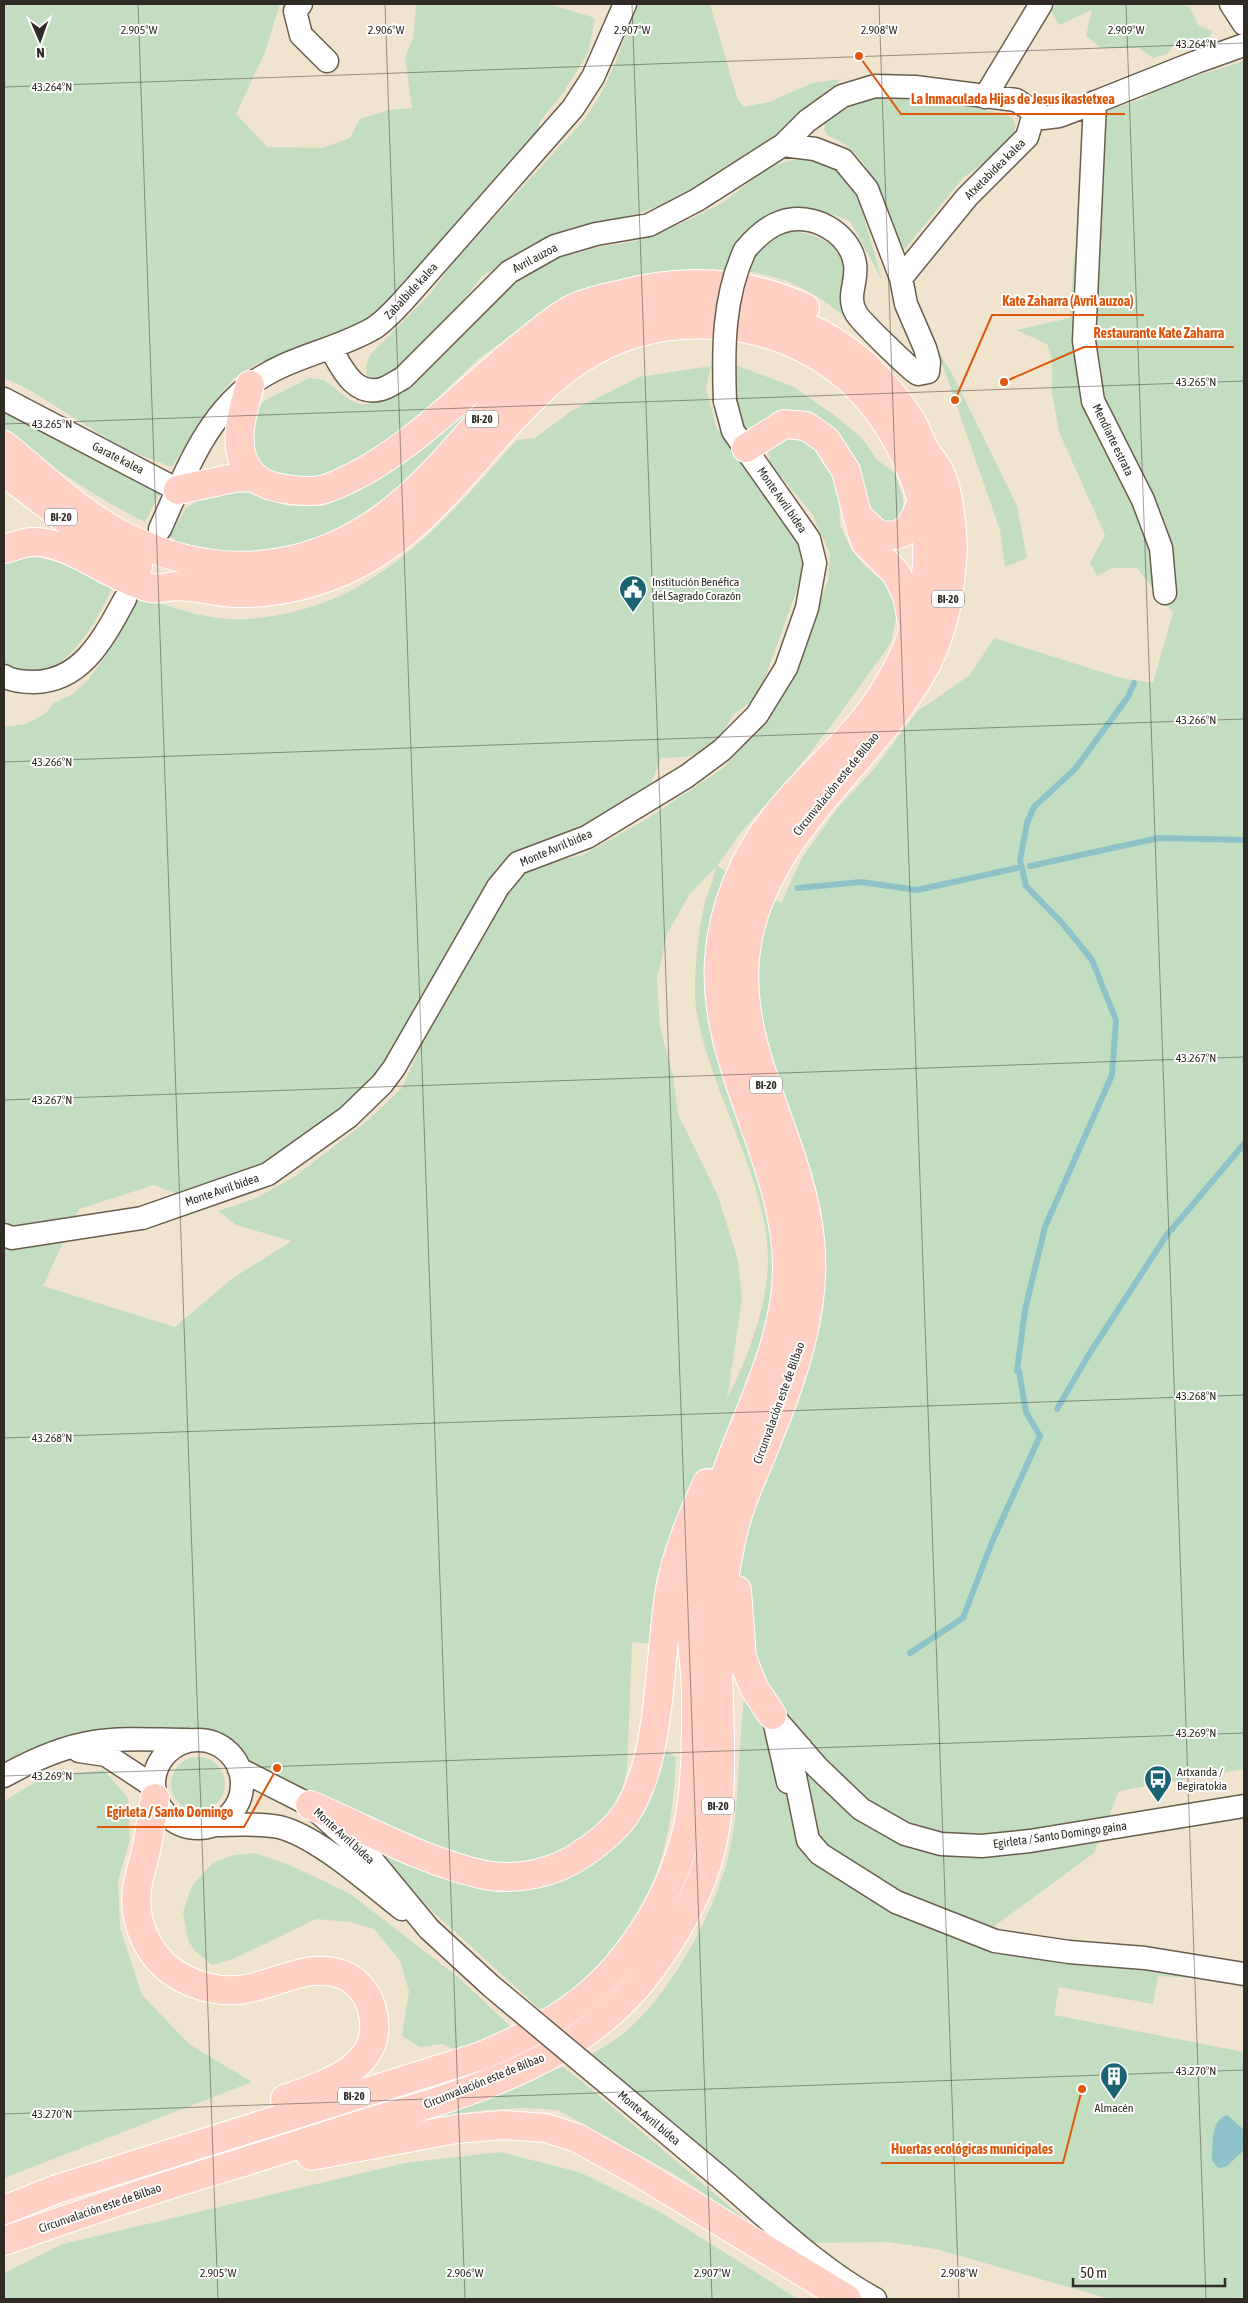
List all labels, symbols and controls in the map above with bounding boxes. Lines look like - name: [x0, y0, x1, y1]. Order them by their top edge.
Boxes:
- north arrow: [15, 15, 65, 65]
- text: 2.905°W: [121, 23, 158, 37]
- text: 2.906°W: [368, 23, 405, 37]
- text: 2.907°W: [614, 23, 651, 37]
- text: 2.908°W: [861, 23, 898, 37]
- text: 2.909°W: [1108, 23, 1145, 37]
- text: 43.264°N: [1176, 37, 1216, 51]
- text: N: [36, 45, 45, 61]
- text: 43.264°N: [32, 80, 72, 94]
- callout: La Inmaculada Hijas de Jesus ikastetxea: [901, 85, 1125, 114]
- text: La Inmaculada Hijas de Jesus ikastetxea: [911, 91, 1115, 107]
- street label: Atxetabidea kalea: [962, 136, 1028, 202]
- street label: Avril auzoa: [510, 240, 560, 276]
- street label: Zabalbide kalea: [381, 260, 441, 322]
- callout: Kate Zaharra (Avril auzoa): [992, 286, 1144, 315]
- text: Kate Zaharra (Avril auzoa): [1002, 293, 1134, 309]
- callout: Restaurante Kate Zaharra: [1084, 318, 1234, 347]
- text: Restaurante Kate Zaharra: [1094, 325, 1225, 341]
- text: 43.265°N: [1176, 375, 1216, 389]
- street label: Mendiarte estrata: [1090, 402, 1136, 478]
- road number: BI-20: [466, 410, 498, 428]
- text: 43.265°N: [32, 417, 72, 431]
- street label: Garate kalea: [90, 439, 146, 477]
- street label: Monte Avril bidea: [754, 464, 810, 536]
- road number: BI-20: [45, 508, 77, 526]
- public building icon: Institución Benéfica del Sagrado Corazón: [618, 574, 648, 613]
- place label: Institución Benéfica del Sagrado Corazón: [652, 575, 741, 603]
- road number: BI-20: [932, 590, 964, 608]
- text: 43.266°N: [1176, 713, 1216, 727]
- street label: Circunvalación este de Bilbao: [790, 729, 882, 838]
- text: 43.266°N: [32, 755, 72, 769]
- street label: Monte Avril bidea: [518, 827, 594, 869]
- text: 43.267°N: [1176, 1051, 1216, 1065]
- road number: BI-20: [750, 1076, 782, 1094]
- text: 43.267°N: [32, 1093, 72, 1107]
- street label: Monte Avril bidea: [183, 1171, 261, 1209]
- street label: Circunvalación este de Bilbao: [750, 1340, 808, 1466]
- text: 43.268°N: [1176, 1389, 1216, 1403]
- text: 43.268°N: [32, 1431, 72, 1445]
- text: 43.269°N: [1176, 1726, 1216, 1740]
- bus stop icon: Artxanda / Begiratokia: [1143, 1764, 1173, 1803]
- place label: Artxanda / Begiratokia: [1177, 1765, 1227, 1793]
- text: 43.269°N: [32, 1769, 72, 1783]
- callout: Egirleta / Santo Domingo: [97, 1798, 244, 1827]
- road number: BI-20: [702, 1798, 734, 1814]
- text: Egirleta / Santo Domingo: [107, 1804, 234, 1820]
- street label: Monte Avril bidea: [311, 1805, 377, 1867]
- street label: Egirleta / Santo Domingo gaina: [992, 1819, 1128, 1851]
- street label: Circunvalación este de Bilbao: [422, 2050, 547, 2112]
- building icon: Almacén: [1099, 2061, 1129, 2100]
- text: 43.270°N: [1176, 2064, 1216, 2078]
- road number: BI-20: [338, 2088, 370, 2104]
- street label: Monte Avril bidea: [615, 2088, 683, 2148]
- place label: Almacén: [1095, 2101, 1134, 2115]
- text: 43.270°N: [32, 2107, 72, 2121]
- callout: Huertas ecológicas municipales: [881, 2134, 1063, 2163]
- text: Huertas ecológicas municipales: [891, 2141, 1053, 2157]
- street label: Circunvalación este de Bilbao: [37, 2180, 163, 2236]
- scale bar: [1073, 2256, 1226, 2288]
- text: 50 m: [1080, 2264, 1107, 2281]
- text: 2.905°W: [200, 2266, 237, 2280]
- text: 2.906°W: [447, 2266, 484, 2280]
- text: 2.907°W: [694, 2266, 731, 2280]
- text: 2.908°W: [941, 2266, 978, 2280]

